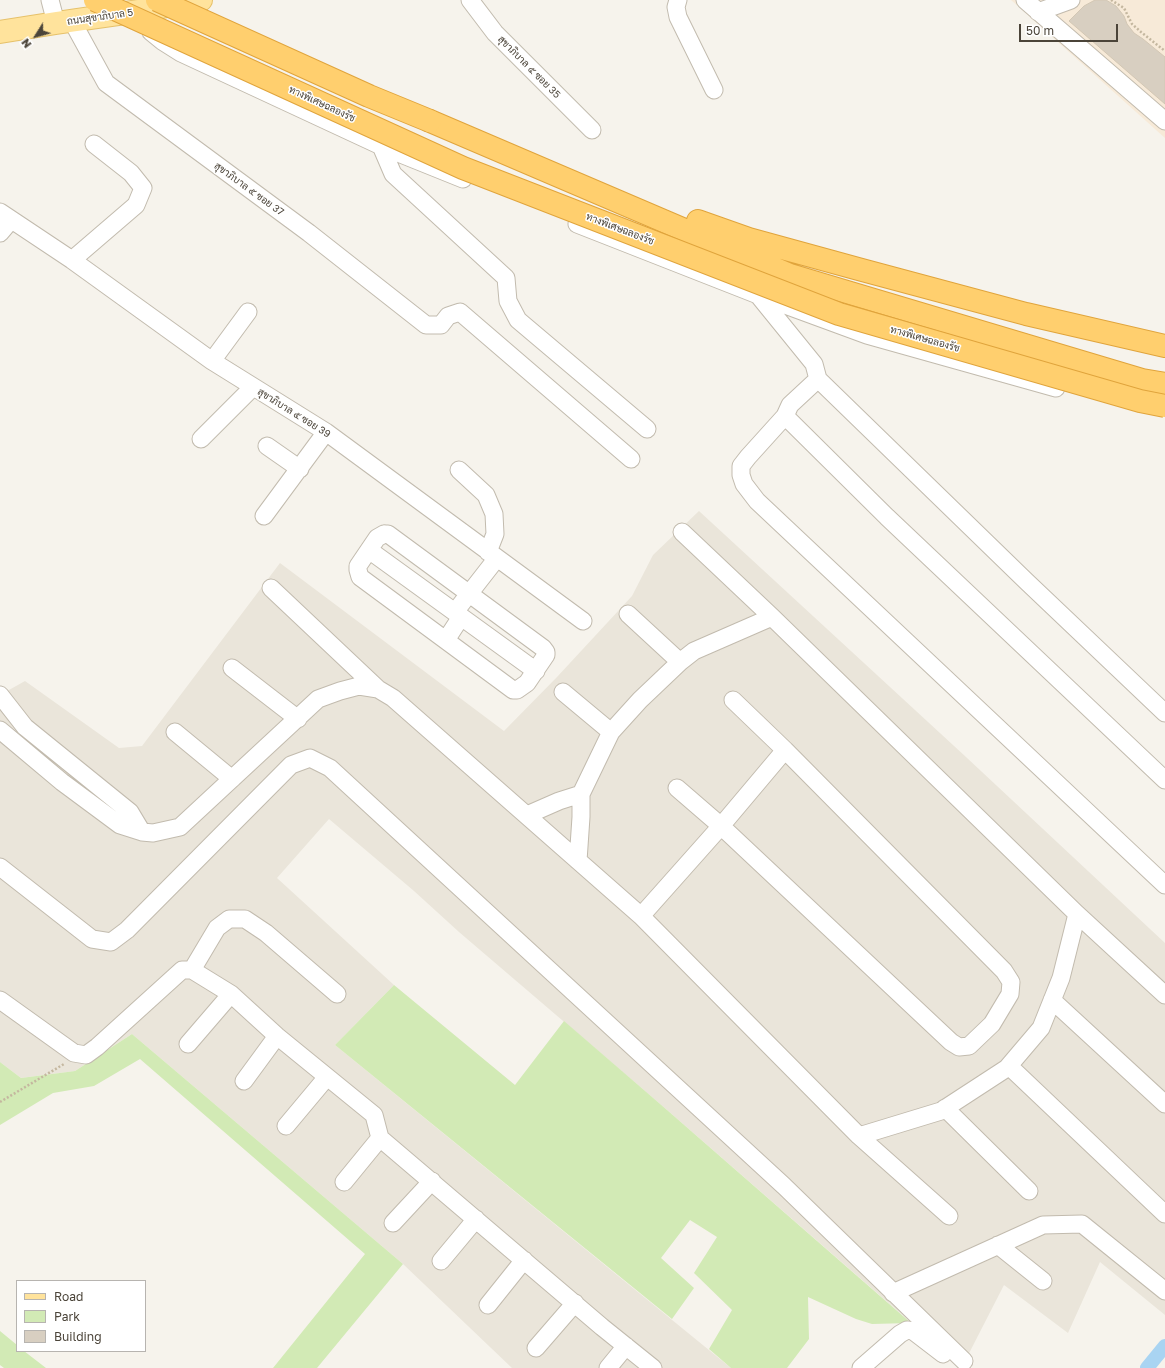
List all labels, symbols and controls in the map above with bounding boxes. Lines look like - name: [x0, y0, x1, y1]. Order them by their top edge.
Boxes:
- street label: ถนนสุขาภิบาล 5: [66, 6, 134, 28]
- north arrow: [16, 16, 56, 56]
- scale bar: [1021, 16, 1120, 42]
- text: 50 m: [1026, 23, 1054, 38]
- street label: สุขาภิบาล ๕ ซอย 35: [495, 33, 563, 101]
- text: N: [18, 36, 34, 51]
- street label: ทางพิเศษฉลองรัช: [287, 83, 357, 125]
- street label: สุขาภิบาล ๕ ซอย 37: [212, 160, 286, 218]
- street label: ทางพิเศษฉลองรัช: [584, 211, 656, 247]
- street label: ทางพิเศษฉลองรัช: [889, 323, 961, 355]
- street label: สุขาภิบาล ๕ ซอย 39: [255, 386, 333, 440]
- legend: [16, 1280, 146, 1352]
- text: Road: [54, 1289, 83, 1304]
- text: Park: [54, 1309, 80, 1324]
- text: Building: [54, 1329, 102, 1344]

